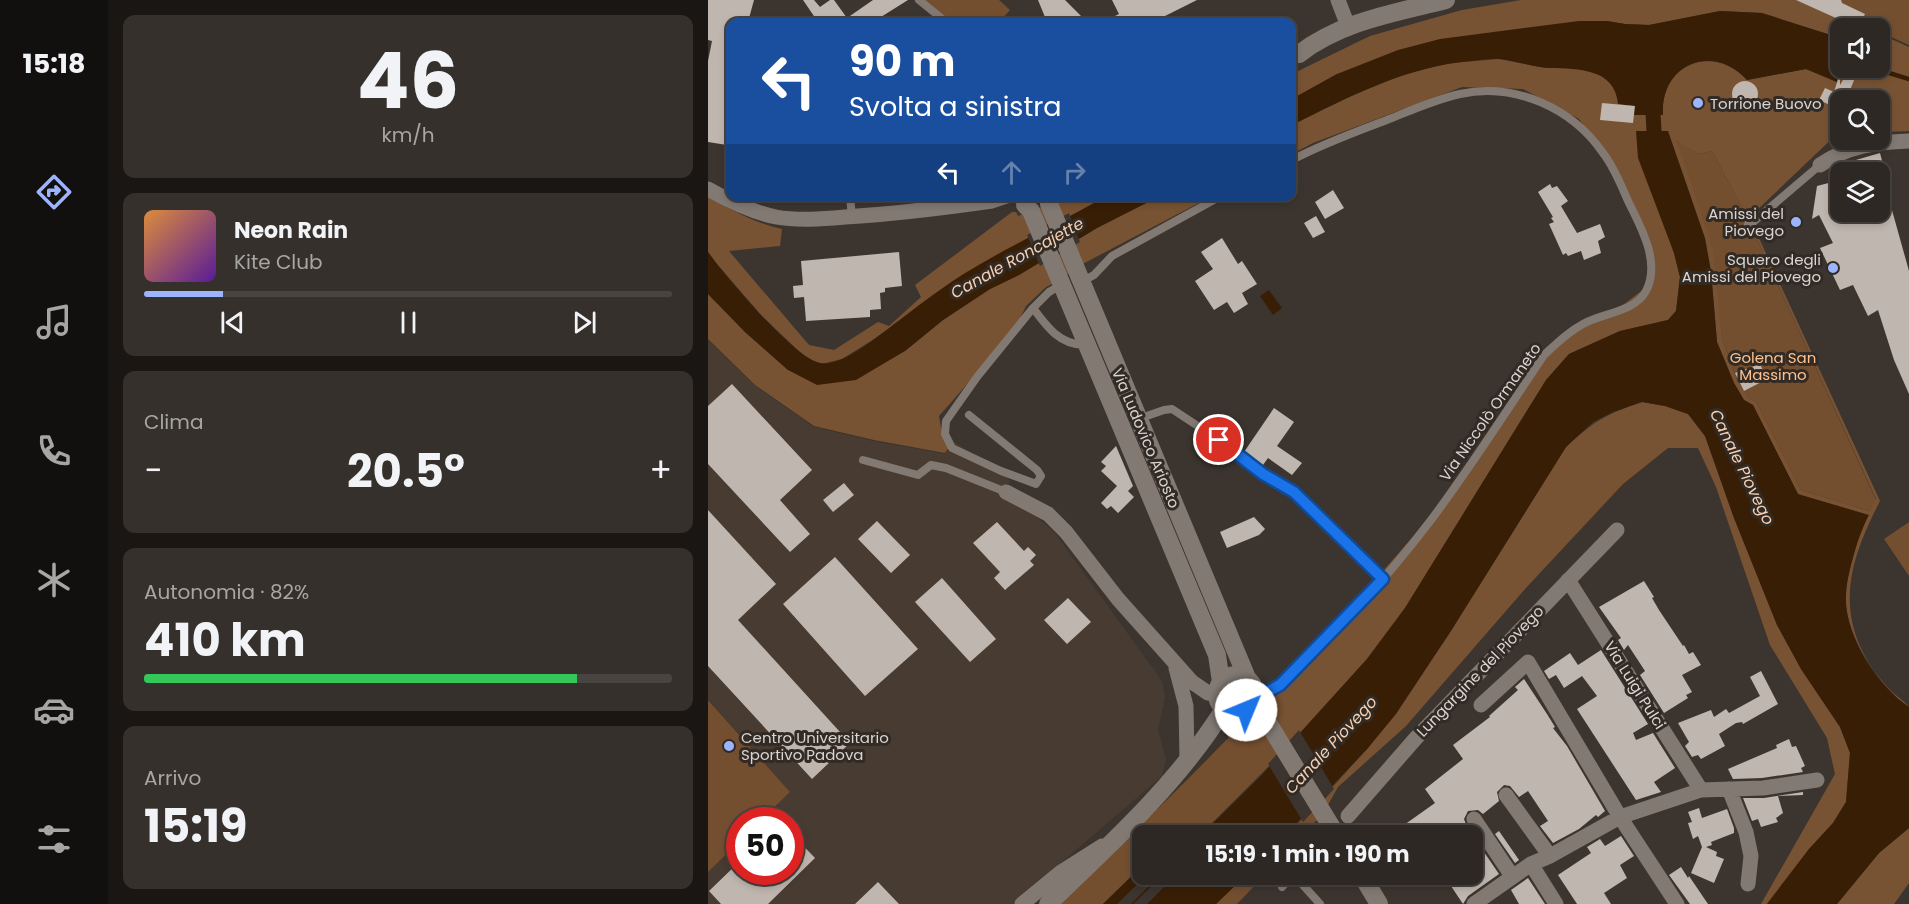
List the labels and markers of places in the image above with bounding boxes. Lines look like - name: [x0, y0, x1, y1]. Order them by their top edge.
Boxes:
- place label: Torrione Buovo: [1710, 93, 1822, 114]
- marker: Torrione Buovo: [1691, 96, 1705, 110]
- place label: Amissi del Piovego: [1708, 203, 1784, 241]
- marker: Amissi del Piovego: [1789, 215, 1803, 229]
- place label: Squero degli Amissi del Piovego: [1682, 249, 1821, 287]
- marker: Squero degli Amissi del Piovego: [1826, 261, 1840, 275]
- pin: [1193, 414, 1244, 465]
- place label: Centro Universitario Sportivo Padova: [741, 727, 889, 765]
- marker: Centro Universitario Sportivo Padova: [722, 739, 736, 753]

